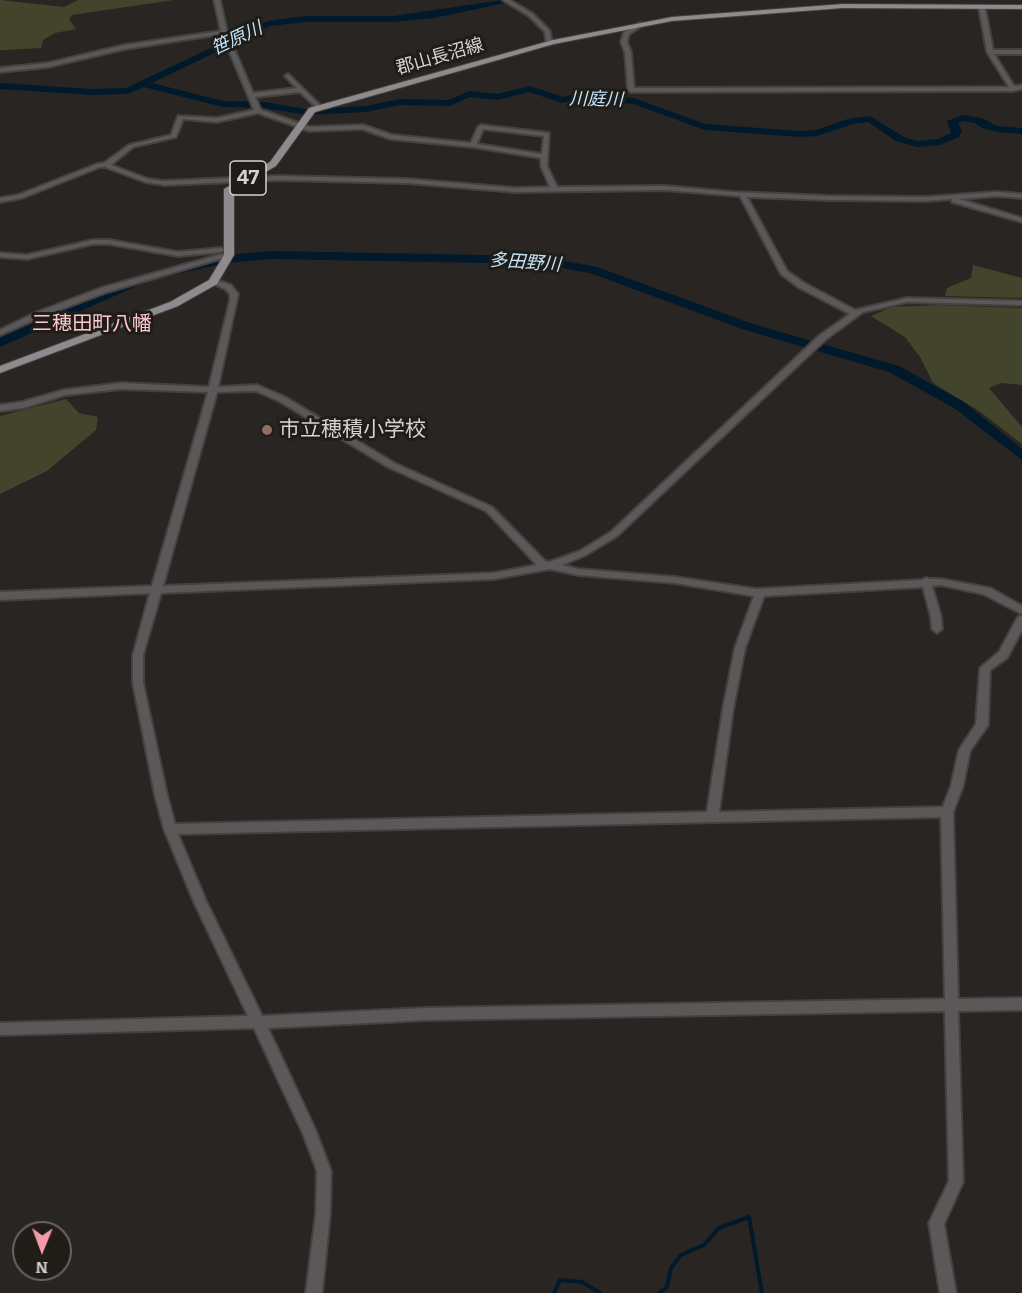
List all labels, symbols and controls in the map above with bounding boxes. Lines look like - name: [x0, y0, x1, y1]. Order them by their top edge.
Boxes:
- water label: 笹原川: [208, 18, 266, 60]
- street label: 郡山長沼線: [394, 34, 486, 80]
- water label: 川庭川: [569, 89, 623, 111]
- road number: 47: [230, 161, 266, 195]
- water label: 多田野川: [488, 250, 562, 276]
- district label: 三穂田町八幡: [32, 312, 152, 336]
- place label: 市立穂積小学校: [279, 417, 426, 443]
- marker: 市立穂積小学校: [260, 423, 274, 437]
- north arrow: [12, 1221, 72, 1281]
- text: N: [35, 1258, 48, 1277]

